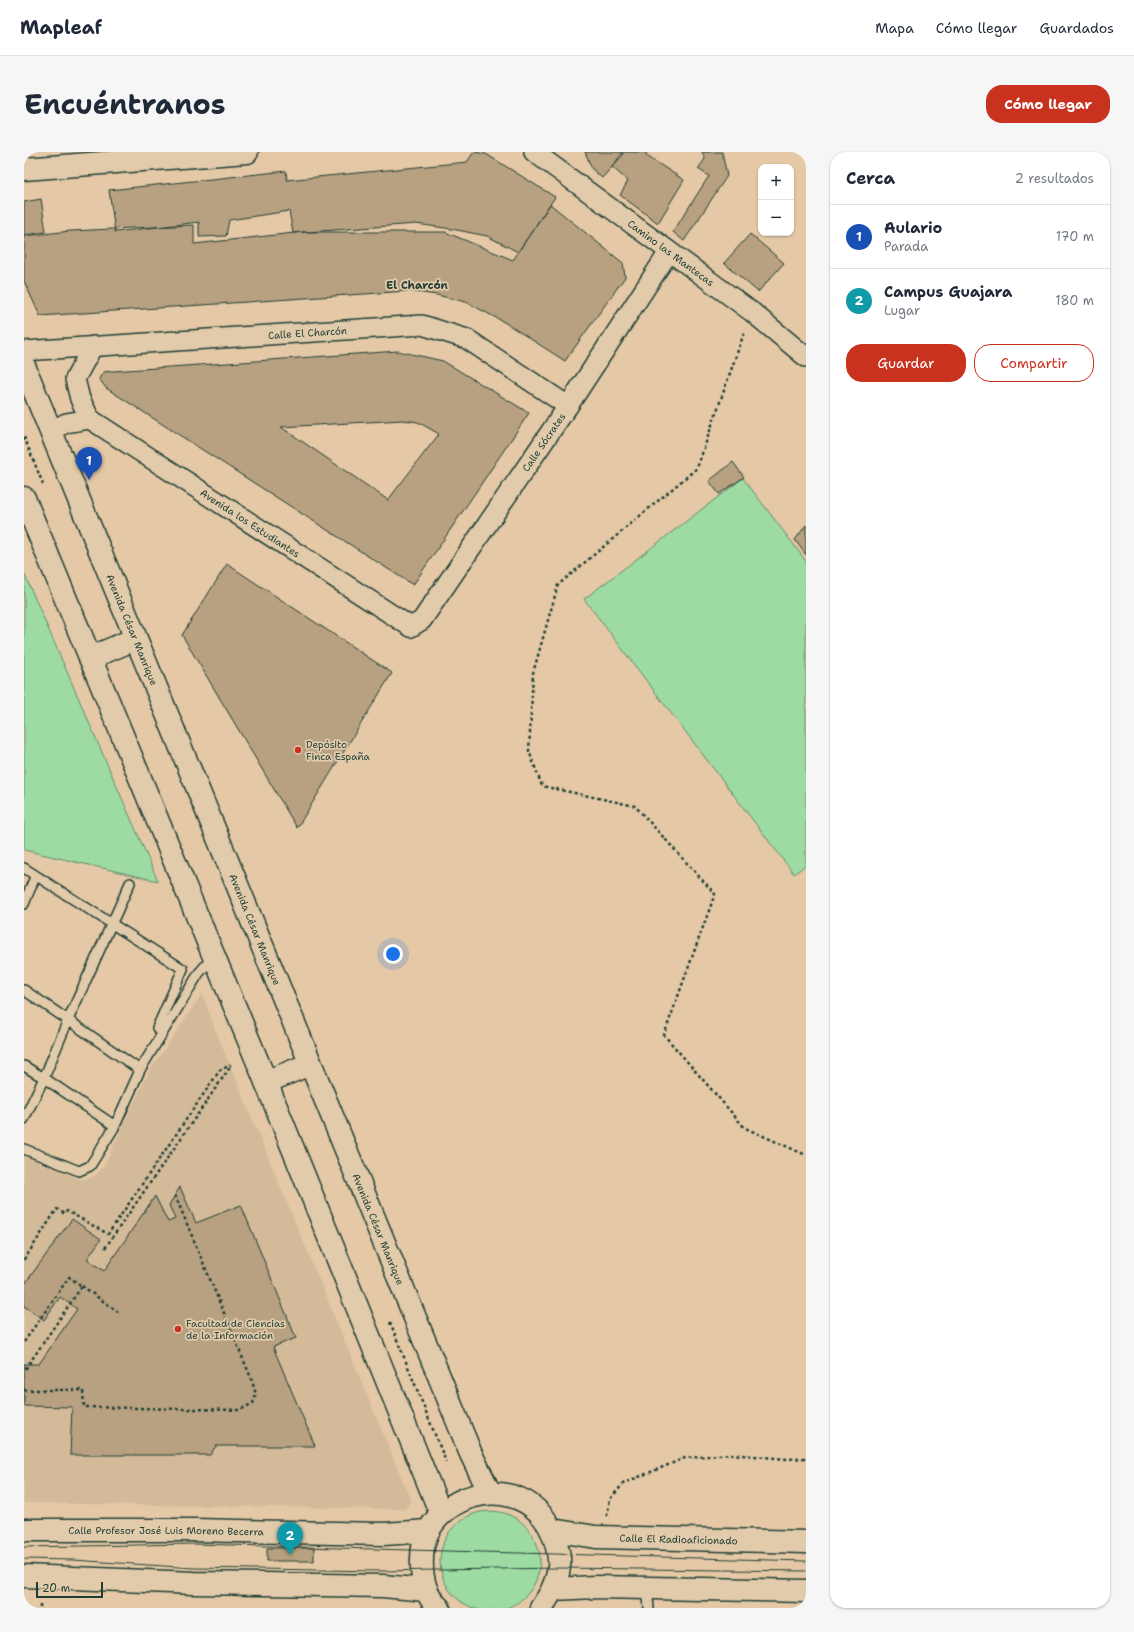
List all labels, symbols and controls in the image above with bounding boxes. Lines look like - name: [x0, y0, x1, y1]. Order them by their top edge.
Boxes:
- text: Mapleaf: [20, 15, 102, 40]
- text: Mapa: [875, 19, 914, 37]
- text: Cómo llegar: [936, 19, 1017, 37]
- text: Guardados: [1039, 19, 1114, 37]
- text: Encuéntranos: [24, 85, 226, 123]
- button: Cómo llegar: [986, 85, 1110, 123]
- map controls: [758, 164, 794, 236]
- button: +: [758, 164, 794, 200]
- text: Cerca: [846, 167, 895, 189]
- text: 2 resultados: [1015, 170, 1094, 187]
- button: −: [758, 200, 794, 236]
- street label: Camino las Mantecas: [625, 217, 717, 289]
- text: Aulario: [884, 218, 942, 238]
- text: 1: [856, 228, 862, 245]
- text: 170 m: [1056, 228, 1094, 245]
- text: Parada: [884, 238, 928, 255]
- district label: El Charcón: [386, 278, 449, 293]
- text: Campus Guajara: [884, 282, 1012, 302]
- text: 2: [854, 292, 864, 309]
- text: 180 m: [1055, 292, 1094, 309]
- text: Lugar: [884, 302, 920, 319]
- street label: Calle El Charcón: [267, 323, 347, 342]
- button: Guardar: [846, 344, 966, 382]
- button: Compartir: [974, 344, 1094, 382]
- street label: Calle Sócrates: [519, 410, 568, 474]
- pin: 1: [76, 447, 102, 480]
- street label: Avenida los Estudiantes: [198, 486, 303, 560]
- street label: Avenida César Manrique: [104, 572, 161, 688]
- place label: Depósito Finca España: [306, 738, 371, 763]
- marker: Depósito Finca España: [293, 745, 303, 755]
- street label: Avenida César Manrique: [227, 872, 284, 987]
- your location: [383, 944, 403, 964]
- street label: Avenida César Manrique: [350, 1171, 407, 1287]
- place label: Facultad de Ciencias de la Información: [186, 1317, 285, 1342]
- marker: Facultad de Ciencias de la Información: [173, 1324, 183, 1334]
- pin: 2: [277, 1522, 303, 1555]
- street label: Calle Profesor José Luis Moreno Becerra: [68, 1524, 265, 1538]
- street label: Calle El Radioaficionado: [619, 1531, 738, 1547]
- scale bar: [36, 1580, 103, 1599]
- text: 20 m: [42, 1581, 70, 1596]

